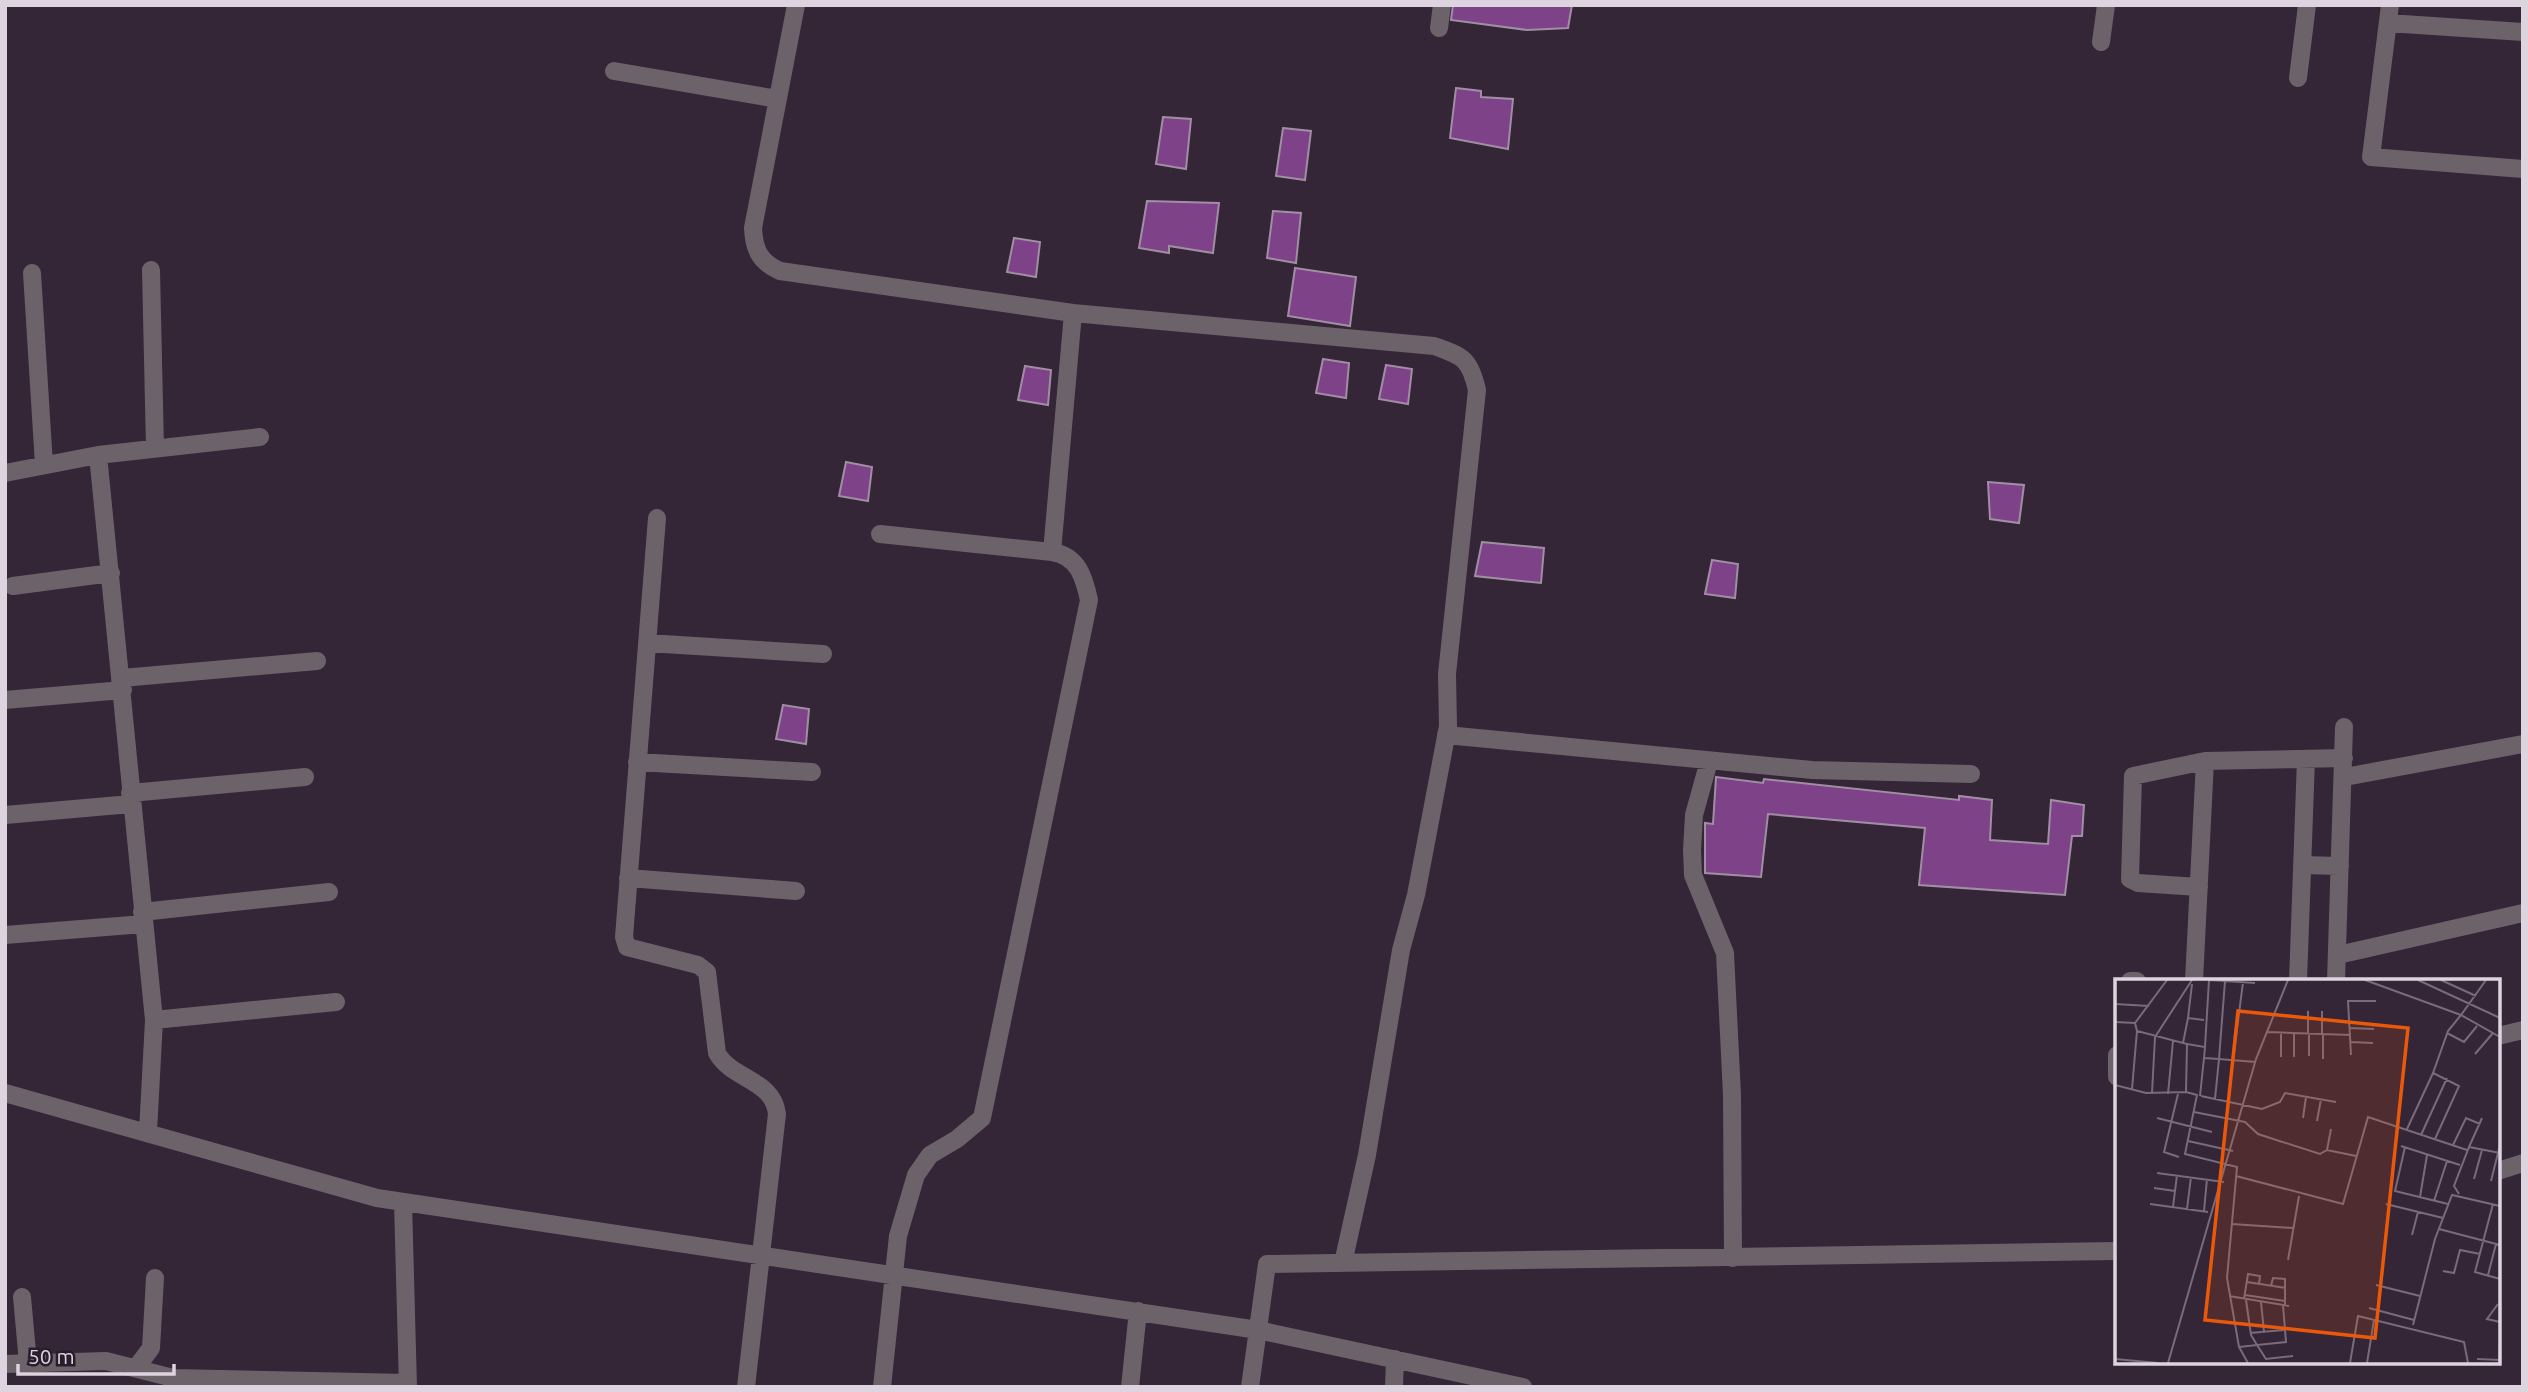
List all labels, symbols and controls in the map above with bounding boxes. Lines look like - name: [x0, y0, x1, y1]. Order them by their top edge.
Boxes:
- inset map: [2115, 979, 2500, 1364]
- scale bar: [18, 1332, 173, 1376]
- text: 50 m: [28, 1344, 75, 1368]

